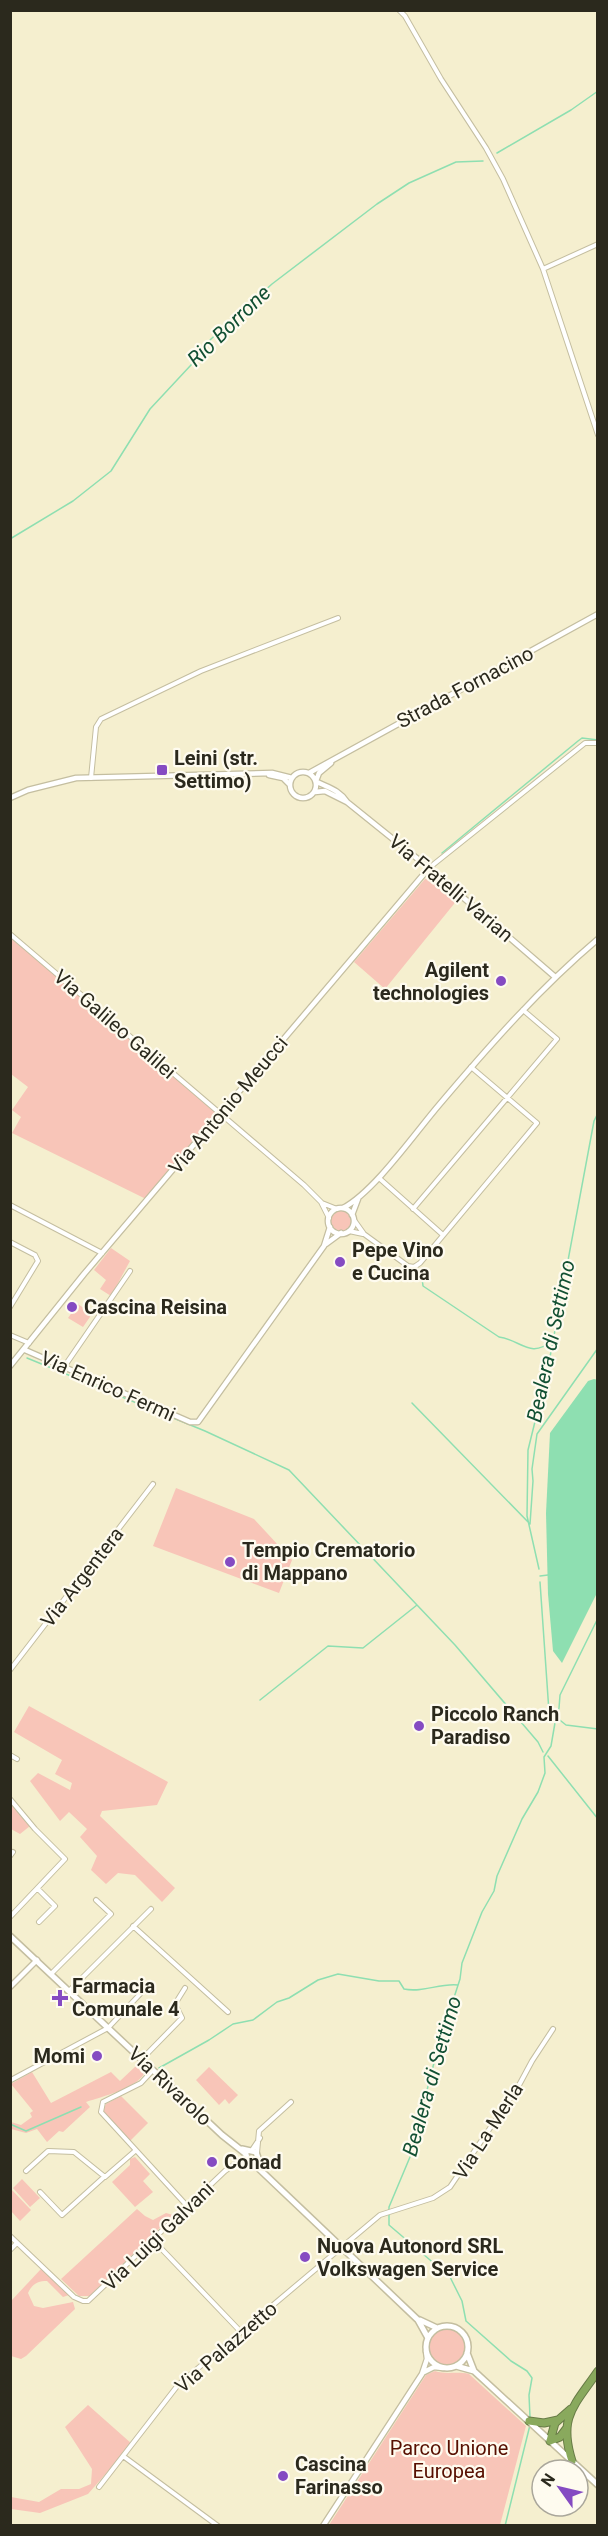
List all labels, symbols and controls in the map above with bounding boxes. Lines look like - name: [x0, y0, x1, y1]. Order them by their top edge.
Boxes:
- water label: Rio Borrone: [183, 280, 276, 371]
- street label: Strada Fornacino: [392, 641, 538, 733]
- place label: Leini (str. Settimo): [174, 746, 258, 793]
- marker: Leini (str. Settimo): [155, 763, 169, 777]
- street label: Via Fratelli Varian: [384, 829, 518, 947]
- place label: Agilent technologies: [373, 958, 489, 1005]
- street label: Via Galileo Galilei: [49, 964, 181, 1084]
- marker: Agilent technologies: [494, 974, 508, 988]
- street label: Via Antonio Meucci: [163, 1031, 293, 1179]
- place label: Pepe Vino e Cucina: [352, 1238, 443, 1285]
- marker: Pepe Vino e Cucina: [333, 1255, 347, 1269]
- water label: Bealera di Settimo: [522, 1258, 580, 1424]
- place label: Cascina Reisina: [84, 1295, 227, 1319]
- marker: Cascina Reisina: [65, 1300, 79, 1314]
- street label: Via Enrico Fermi: [37, 1346, 179, 1426]
- street label: Via Argentera: [35, 1522, 129, 1632]
- place label: Tempio Crematorio di Mappano: [242, 1538, 415, 1585]
- marker: Tempio Crematorio di Mappano: [223, 1555, 237, 1569]
- place label: Piccolo Ranch Paradiso: [431, 1702, 559, 1749]
- marker: Piccolo Ranch Paradiso: [412, 1719, 426, 1733]
- place label: Farmacia Comunale 4: [72, 1974, 179, 2021]
- marker: Farmacia Comunale 4: [53, 1991, 67, 2005]
- water label: Bealera di Settimo: [398, 1993, 466, 2159]
- street label: Via Rivarolo: [123, 2041, 217, 2131]
- place label: Momi: [34, 2044, 85, 2068]
- marker: Momi: [90, 2049, 104, 2063]
- street label: Via La Merla: [448, 2078, 528, 2184]
- place label: Conad: [224, 2150, 282, 2174]
- marker: Conad: [205, 2155, 219, 2169]
- street label: Via Luigi Galvani: [97, 2177, 219, 2295]
- place label: Nuova Autonord SRL Volkswagen Service: [317, 2234, 503, 2281]
- marker: Nuova Autonord SRL Volkswagen Service: [298, 2250, 312, 2264]
- street label: Via Palazzetto: [170, 2296, 282, 2398]
- park label: Parco Unione Europea: [390, 2436, 508, 2483]
- place label: Cascina Farinasso: [295, 2452, 383, 2499]
- north arrow: [530, 2458, 590, 2518]
- marker: Cascina Farinasso: [276, 2469, 290, 2483]
- text: N: [537, 2470, 559, 2490]

